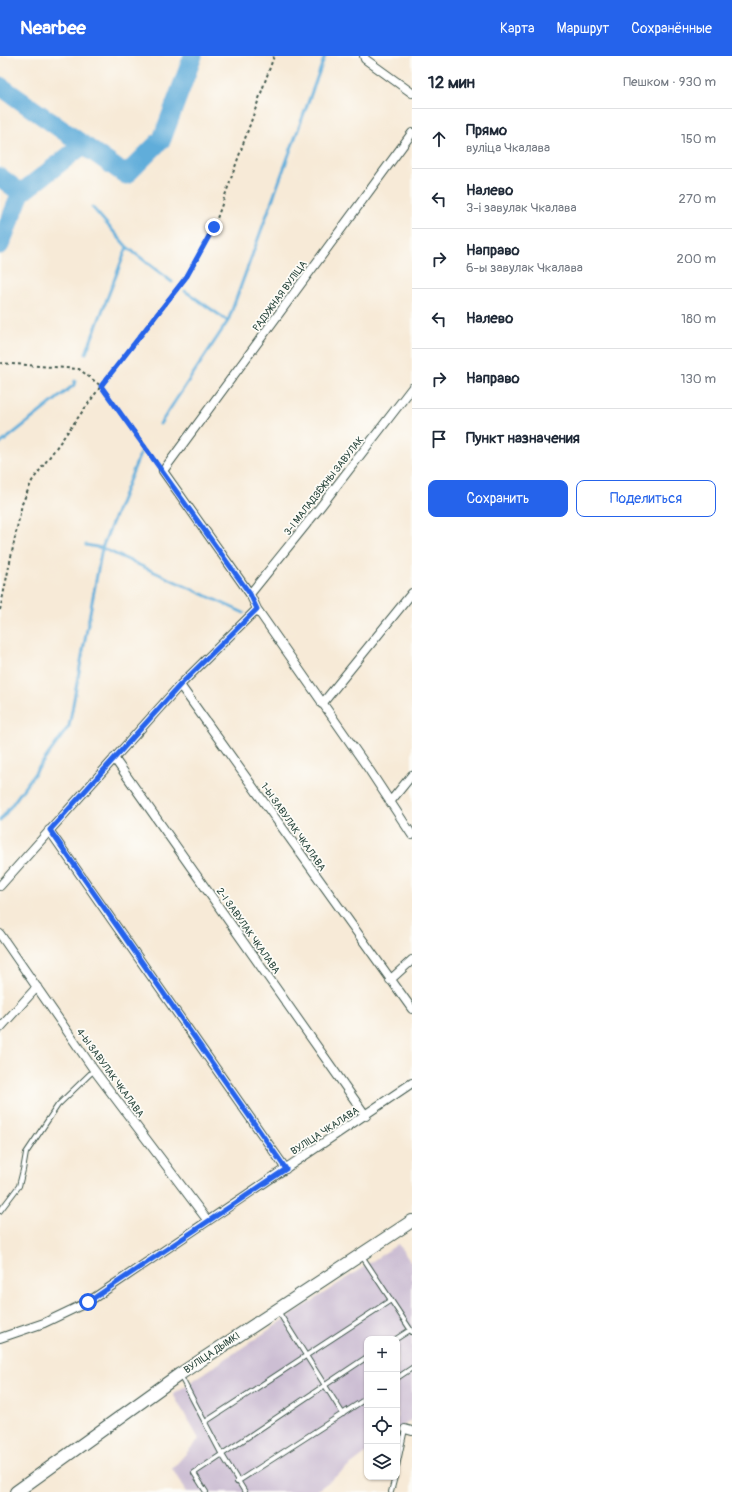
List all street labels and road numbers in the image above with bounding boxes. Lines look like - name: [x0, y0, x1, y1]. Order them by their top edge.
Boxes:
- street label: РАДУЖНАЯ ВУЛІЦА: [250, 258, 310, 334]
- street label: 3-І МАЛАДЗЁЖНЫ ЗАВУЛАК: [282, 434, 367, 538]
- street label: 1-Ы ЗАВУЛАК ЧКАЛАВА: [258, 781, 328, 874]
- street label: 2-І ЗАВУЛАК ЧКАЛАВА: [214, 886, 283, 977]
- street label: 4-Ы ЗАВУЛАК ЧКАЛАВА: [74, 1026, 147, 1120]
- street label: ВУЛІЦА ЧКАЛАВА: [289, 1104, 362, 1158]
- street label: ВУЛІЦА ДЫМКІ: [182, 1330, 242, 1376]

